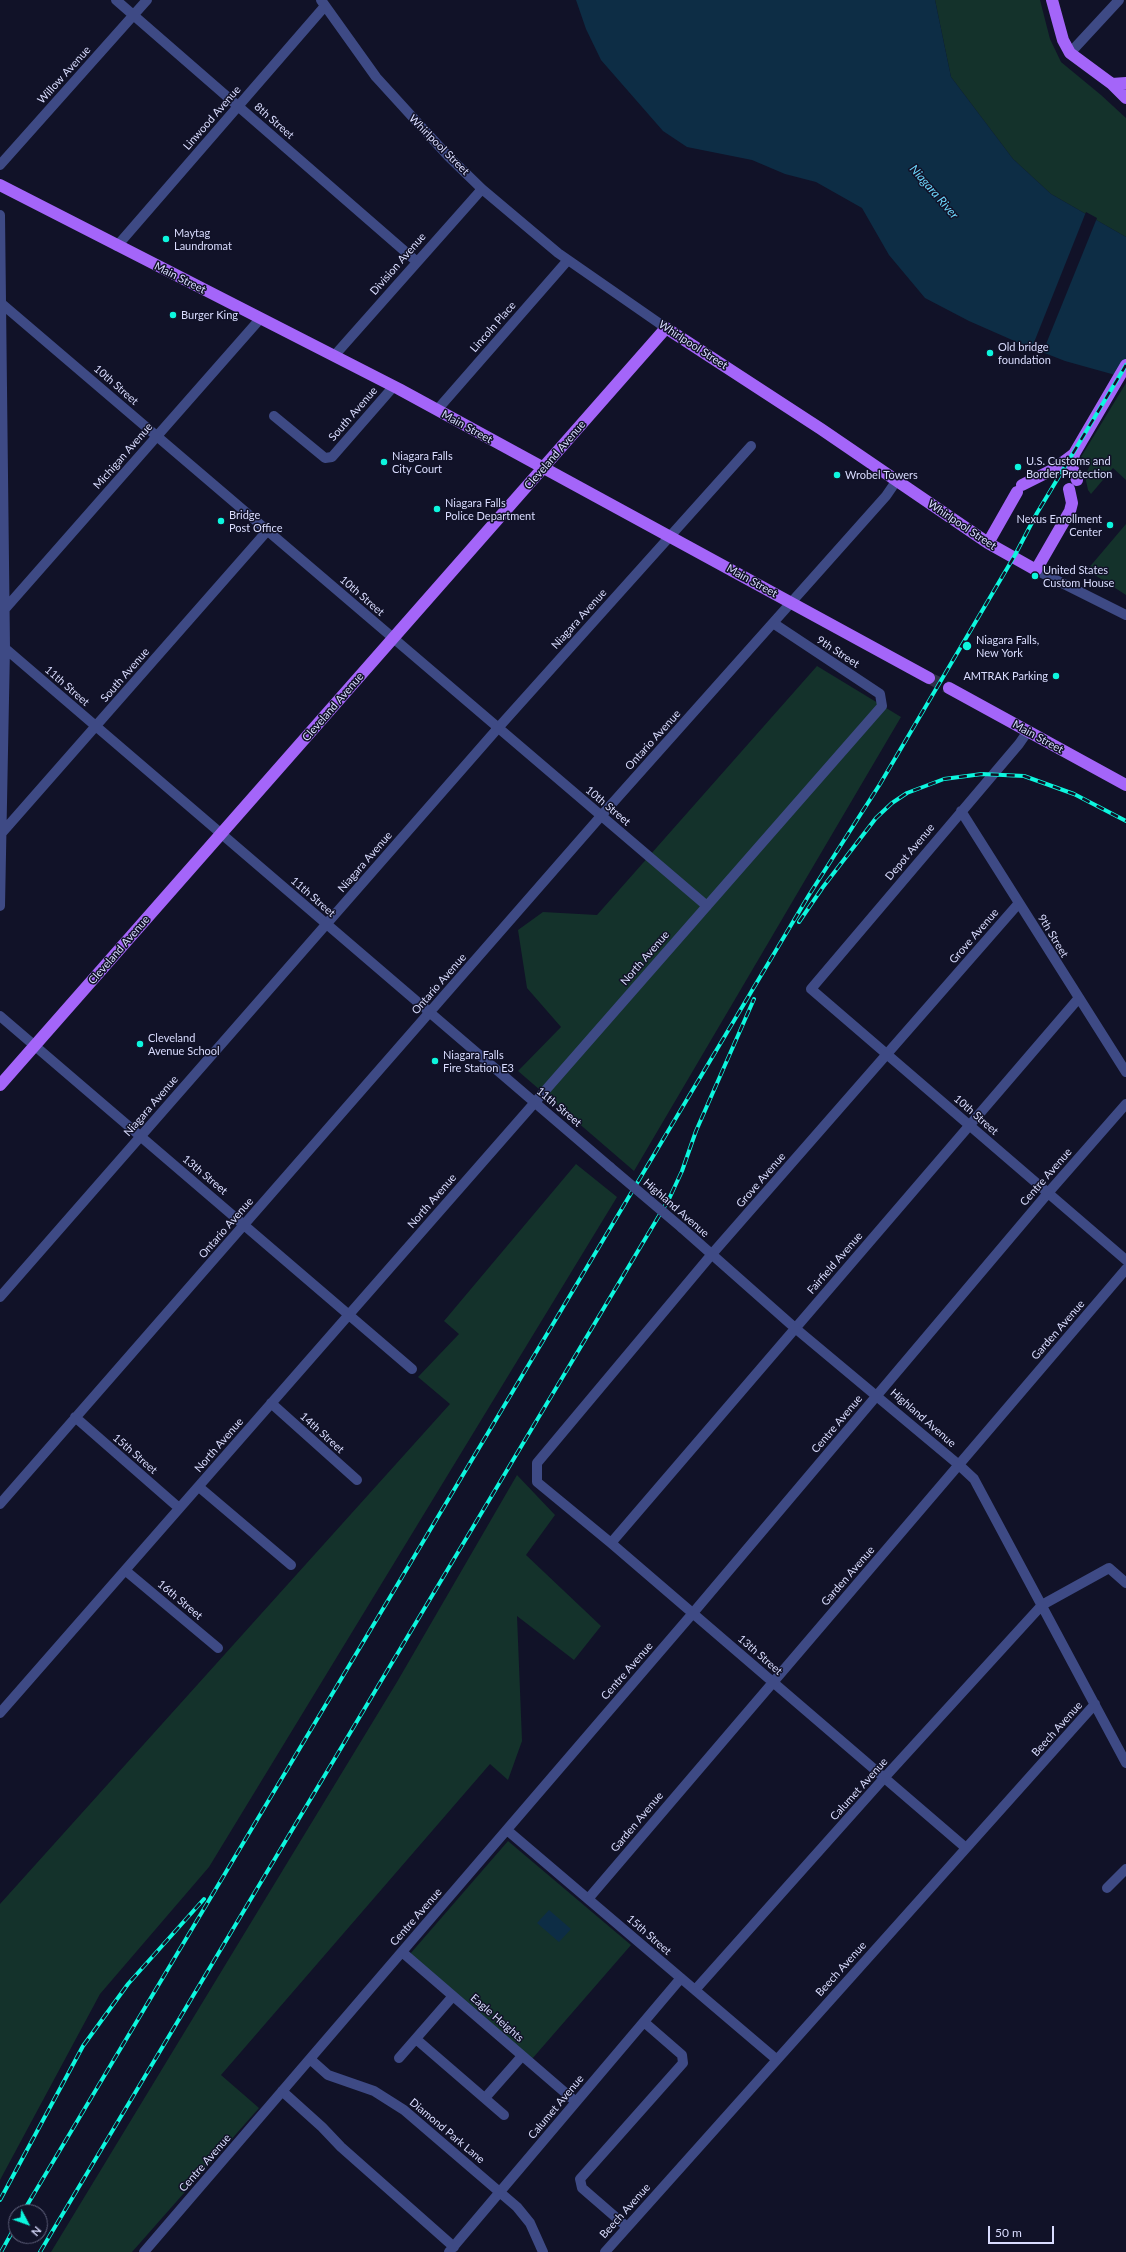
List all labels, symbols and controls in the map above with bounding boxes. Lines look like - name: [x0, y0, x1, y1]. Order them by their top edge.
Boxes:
- street label: Willow Avenue: [35, 43, 93, 107]
- street label: Linwood Avenue: [181, 83, 243, 153]
- street label: 8th Street: [251, 100, 297, 142]
- street label: Whirlpool Street: [406, 112, 472, 178]
- water label: Niagara River: [907, 162, 961, 222]
- place label: Maytag Laundromat: [174, 226, 232, 252]
- street label: Division Avenue: [367, 230, 429, 298]
- marker: Maytag Laundromat: [161, 234, 171, 244]
- street label: Main Street: [152, 259, 208, 297]
- street label: Lincoln Place: [467, 299, 519, 355]
- place label: Burger King: [181, 308, 238, 322]
- marker: Burger King: [168, 310, 178, 320]
- street label: Whirlpool Street: [656, 318, 730, 372]
- place label: Old bridge foundation: [998, 340, 1051, 366]
- marker: Old bridge foundation: [985, 348, 995, 358]
- street label: 10th Street: [91, 362, 141, 408]
- street label: South Avenue: [326, 384, 380, 444]
- street label: Main Street: [439, 408, 495, 446]
- street label: Cleveland Avenue: [522, 418, 588, 492]
- street label: Michigan Avenue: [91, 420, 155, 492]
- place label: Niagara Falls City Court: [392, 449, 453, 475]
- place label: U.S. Customs and Border Protection: [1026, 454, 1112, 480]
- marker: Niagara Falls City Court: [379, 457, 389, 467]
- marker: U.S. Customs and Border Protection: [1013, 462, 1023, 472]
- place label: Wrobel Towers: [845, 468, 918, 482]
- marker: Wrobel Towers: [832, 470, 842, 480]
- place label: Niagara Falls Police Department: [445, 496, 535, 522]
- street label: Whirlpool Street: [925, 497, 999, 553]
- marker: Niagara Falls Police Department: [432, 504, 442, 514]
- place label: Bridge Post Office: [229, 508, 283, 534]
- place label: Nexus Enrollment Center: [1016, 512, 1102, 538]
- marker: Bridge Post Office: [216, 516, 226, 526]
- marker: Nexus Enrollment Center: [1105, 520, 1115, 530]
- street label: Main Street: [724, 562, 780, 600]
- place label: United States Custom House: [1043, 563, 1114, 589]
- marker: United States Custom House: [1030, 571, 1040, 581]
- street label: 10th Street: [337, 573, 387, 619]
- street label: Niagara Avenue: [549, 586, 609, 652]
- street label: 9th Street: [814, 633, 862, 671]
- place label: Niagara Falls, New York: [976, 633, 1039, 659]
- marker: Niagara Falls, New York: [961, 640, 973, 652]
- street label: South Avenue: [98, 645, 152, 705]
- street label: 11th Street: [42, 663, 92, 709]
- place label: AMTRAK Parking: [963, 669, 1048, 683]
- street label: Cleveland Avenue: [300, 670, 366, 744]
- marker: AMTRAK Parking: [1051, 671, 1061, 681]
- street label: Ontario Avenue: [623, 707, 683, 773]
- street label: Main Street: [1010, 718, 1066, 756]
- street label: 10th Street: [583, 783, 633, 829]
- street label: Depot Avenue: [883, 821, 937, 883]
- street label: Niagara Avenue: [335, 829, 395, 895]
- street label: 11th Street: [288, 874, 338, 920]
- street label: Grove Avenue: [947, 906, 1001, 966]
- street label: 9th Street: [1035, 912, 1071, 960]
- street label: Cleveland Avenue: [86, 913, 152, 987]
- street label: North Avenue: [618, 928, 672, 988]
- street label: Ontario Avenue: [409, 951, 469, 1017]
- place label: Cleveland Avenue School: [148, 1031, 220, 1057]
- marker: Cleveland Avenue School: [135, 1039, 145, 1049]
- place label: Niagara Falls Fire Station E3: [443, 1048, 514, 1074]
- marker: Niagara Falls Fire Station E3: [430, 1056, 440, 1066]
- street label: Niagara Avenue: [121, 1073, 181, 1139]
- street label: 11th Street: [534, 1084, 584, 1130]
- street label: 10th Street: [951, 1092, 1001, 1138]
- street label: Centre Avenue: [1017, 1146, 1075, 1208]
- street label: Grove Avenue: [734, 1150, 788, 1210]
- street label: 13th Street: [180, 1152, 230, 1198]
- street label: North Avenue: [405, 1171, 459, 1231]
- street label: Highland Avenue: [641, 1176, 711, 1240]
- street label: Ontario Avenue: [196, 1195, 256, 1261]
- street label: Fairfield Avenue: [805, 1229, 865, 1297]
- street label: Garden Avenue: [1029, 1298, 1087, 1362]
- street label: Highland Avenue: [888, 1386, 958, 1450]
- street label: Centre Avenue: [809, 1392, 865, 1456]
- street label: 14th Street: [297, 1410, 347, 1456]
- street label: North Avenue: [192, 1415, 246, 1475]
- street label: 15th Street: [110, 1431, 160, 1477]
- street label: Garden Avenue: [819, 1544, 877, 1608]
- street label: 16th Street: [155, 1577, 205, 1623]
- street label: 13th Street: [735, 1632, 785, 1678]
- street label: Centre Avenue: [598, 1640, 656, 1702]
- street label: Beech Avenue: [1029, 1699, 1085, 1759]
- street label: Calumet Avenue: [827, 1755, 891, 1823]
- street label: Garden Avenue: [608, 1789, 666, 1855]
- street label: Centre Avenue: [387, 1886, 445, 1948]
- street label: 15th Street: [624, 1912, 674, 1958]
- street label: Beech Avenue: [813, 1939, 869, 1999]
- street label: Eagle Heights: [468, 1991, 526, 2045]
- street label: Calumet Avenue: [525, 2072, 587, 2142]
- street label: Diamond Park Lane: [407, 2096, 487, 2166]
- street label: Centre Avenue: [176, 2132, 234, 2194]
- street label: Beech Avenue: [597, 2181, 653, 2241]
- north arrow: [8, 2204, 48, 2244]
- scale bar: [990, 2218, 1056, 2244]
- text: N: [29, 2224, 44, 2239]
- text: 50 m: [995, 2225, 1022, 2240]

